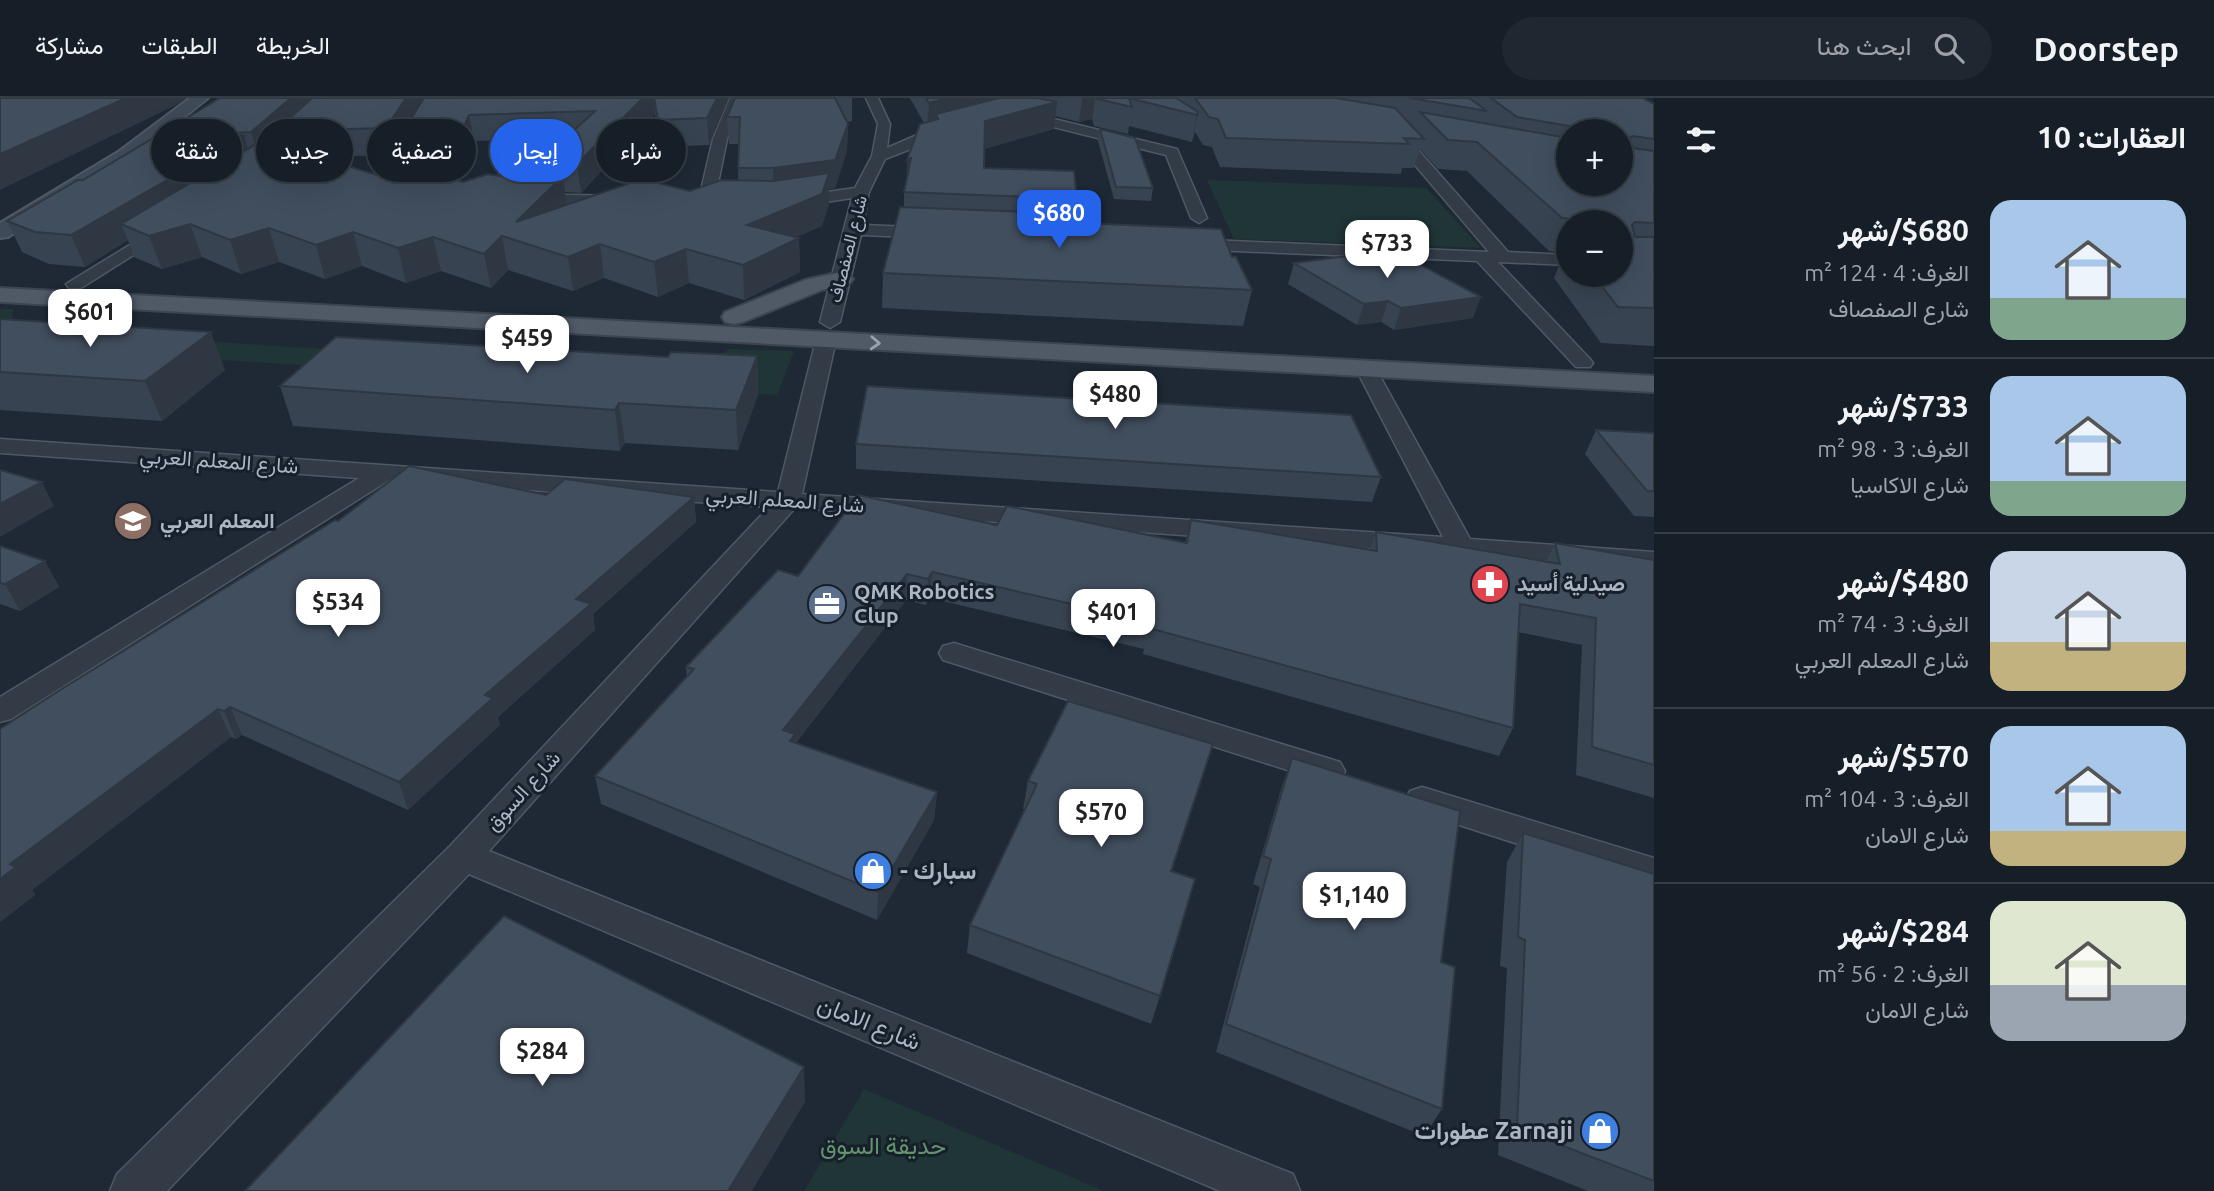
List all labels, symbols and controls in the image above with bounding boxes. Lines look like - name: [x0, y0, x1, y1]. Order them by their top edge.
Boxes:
- search box: [1502, 17, 1992, 80]
- icon: search: [1930, 29, 1968, 67]
- text: Doorstep: [2034, 30, 2179, 67]
- text: ابحث هنا: [1816, 31, 1912, 60]
- text: مشاركة: [35, 32, 103, 59]
- text: الطبقات: [141, 32, 218, 59]
- text: الخريطة: [256, 32, 330, 59]
- chip: شقة: [151, 119, 242, 182]
- chip: جديد: [256, 119, 353, 182]
- chip: تصفية: [367, 119, 476, 182]
- chip: إيجار: [490, 119, 582, 182]
- chip: شراء: [596, 119, 686, 182]
- map controls: [1556, 119, 1633, 287]
- button: +: [1556, 119, 1633, 196]
- text: العقارات: 10: [2037, 120, 2186, 154]
- icon: filters: [1682, 121, 1720, 159]
- pin: $680: [1018, 190, 1100, 250]
- street label: شارع الصفصاف: [824, 193, 873, 305]
- text: $680: [1033, 200, 1085, 225]
- button: −: [1556, 210, 1633, 287]
- text: $680/شهر: [1838, 213, 1969, 247]
- pin: $733: [1346, 220, 1428, 280]
- icon: home: [2046, 228, 2130, 312]
- text: $733: [1361, 230, 1413, 255]
- text: الغرف: 4 · 124 m²: [1804, 260, 1969, 285]
- pin: $601: [49, 289, 131, 349]
- text: شارع الصفصاف: [1829, 296, 1969, 321]
- text: $601: [64, 299, 116, 324]
- pin: $459: [486, 316, 568, 375]
- text: $459: [501, 325, 553, 350]
- one-way arrow: [870, 335, 881, 350]
- pin: $480: [1074, 372, 1156, 431]
- text: $480: [1089, 381, 1141, 406]
- text: $733/شهر: [1838, 389, 1969, 423]
- icon: home: [2046, 404, 2130, 488]
- text: الغرف: 3 · 98 m²: [1817, 436, 1969, 461]
- street label: شارع المعلم العربي: [138, 442, 299, 484]
- text: شارع الاكاسيا: [1850, 472, 1969, 497]
- street label: شارع المعلم العربي: [704, 481, 865, 523]
- school or university icon: المعلم العربي: [112, 500, 154, 542]
- place label: المعلم العربي: [160, 508, 275, 538]
- pharmacy icon: صيدلية أسيد: [1469, 563, 1511, 605]
- text: $480/شهر: [1838, 564, 1969, 598]
- place label: صيدلية أسيد: [1517, 571, 1625, 596]
- place label: QMK Robotics Clup: [854, 579, 995, 627]
- icon: home: [2046, 579, 2130, 663]
- pin: $534: [297, 580, 379, 639]
- office icon: QMK Robotics Clup: [806, 583, 848, 625]
- text: $534: [312, 589, 364, 614]
- pin: $401: [1072, 589, 1154, 649]
- text: $401: [1087, 599, 1139, 624]
- text: الغرف: 3 · 74 m²: [1817, 611, 1969, 636]
- text: شارع المعلم العربي: [1795, 647, 1969, 672]
- text: $570/شهر: [1838, 739, 1969, 773]
- street label: شارع السوق: [480, 745, 567, 837]
- icon: home: [2046, 754, 2130, 838]
- text: الغرف: 3 · 104 m²: [1804, 786, 1969, 811]
- pin: $570: [1060, 790, 1142, 849]
- text: $570: [1075, 799, 1127, 824]
- text: شارع الامان: [1865, 822, 1969, 847]
- shop icon: - سبارك: [852, 850, 894, 892]
- place label: - سبارك: [900, 857, 976, 886]
- pin: $1,140: [1297, 872, 1411, 932]
- text: $1,140: [1319, 882, 1389, 907]
- text: $284/شهر: [1838, 914, 1969, 948]
- icon: home: [2046, 929, 2130, 1013]
- text: الغرف: 2 · 56 m²: [1817, 961, 1969, 986]
- street label: شارع الامان: [813, 990, 924, 1058]
- text: شارع الامان: [1865, 997, 1969, 1022]
- pin: $284: [501, 1028, 583, 1088]
- text: $284: [516, 1038, 568, 1063]
- shop icon: عطورات Zarnaji: [1579, 1110, 1621, 1152]
- place label: عطورات Zarnaji: [1414, 1117, 1573, 1146]
- park label: حديقة السوق: [820, 1132, 946, 1161]

